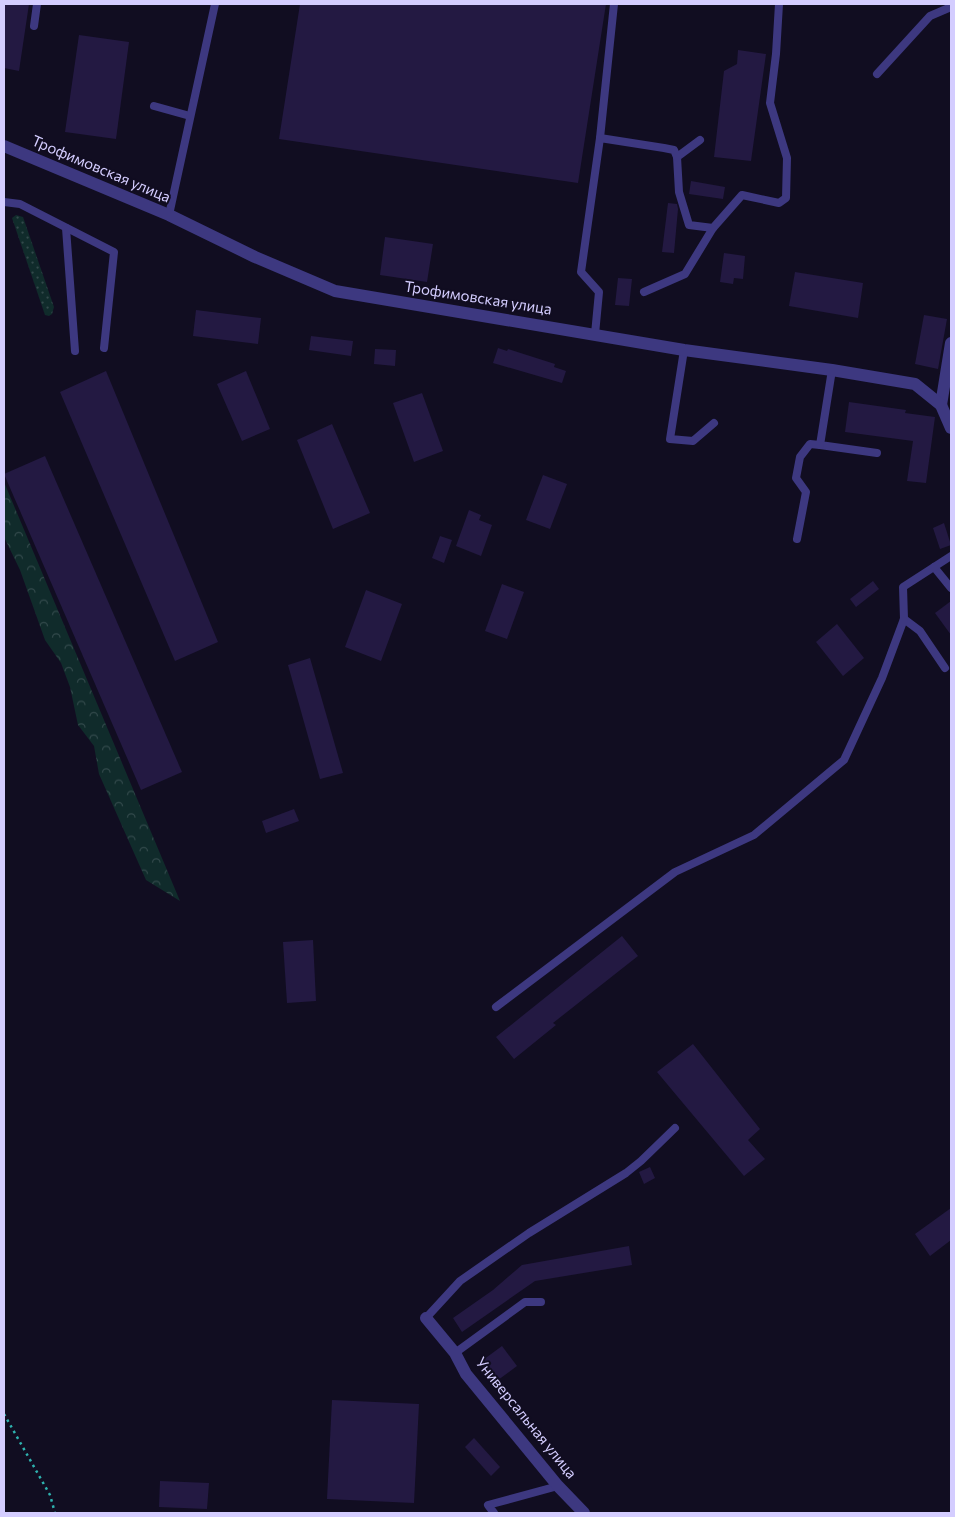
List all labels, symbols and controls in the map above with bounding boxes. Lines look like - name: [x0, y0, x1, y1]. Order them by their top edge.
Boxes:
- street label: Трофимовская улица: [29, 131, 174, 205]
- street label: Трофимовская улица: [403, 276, 553, 318]
- street label: Универсальная улица: [472, 1353, 581, 1482]

